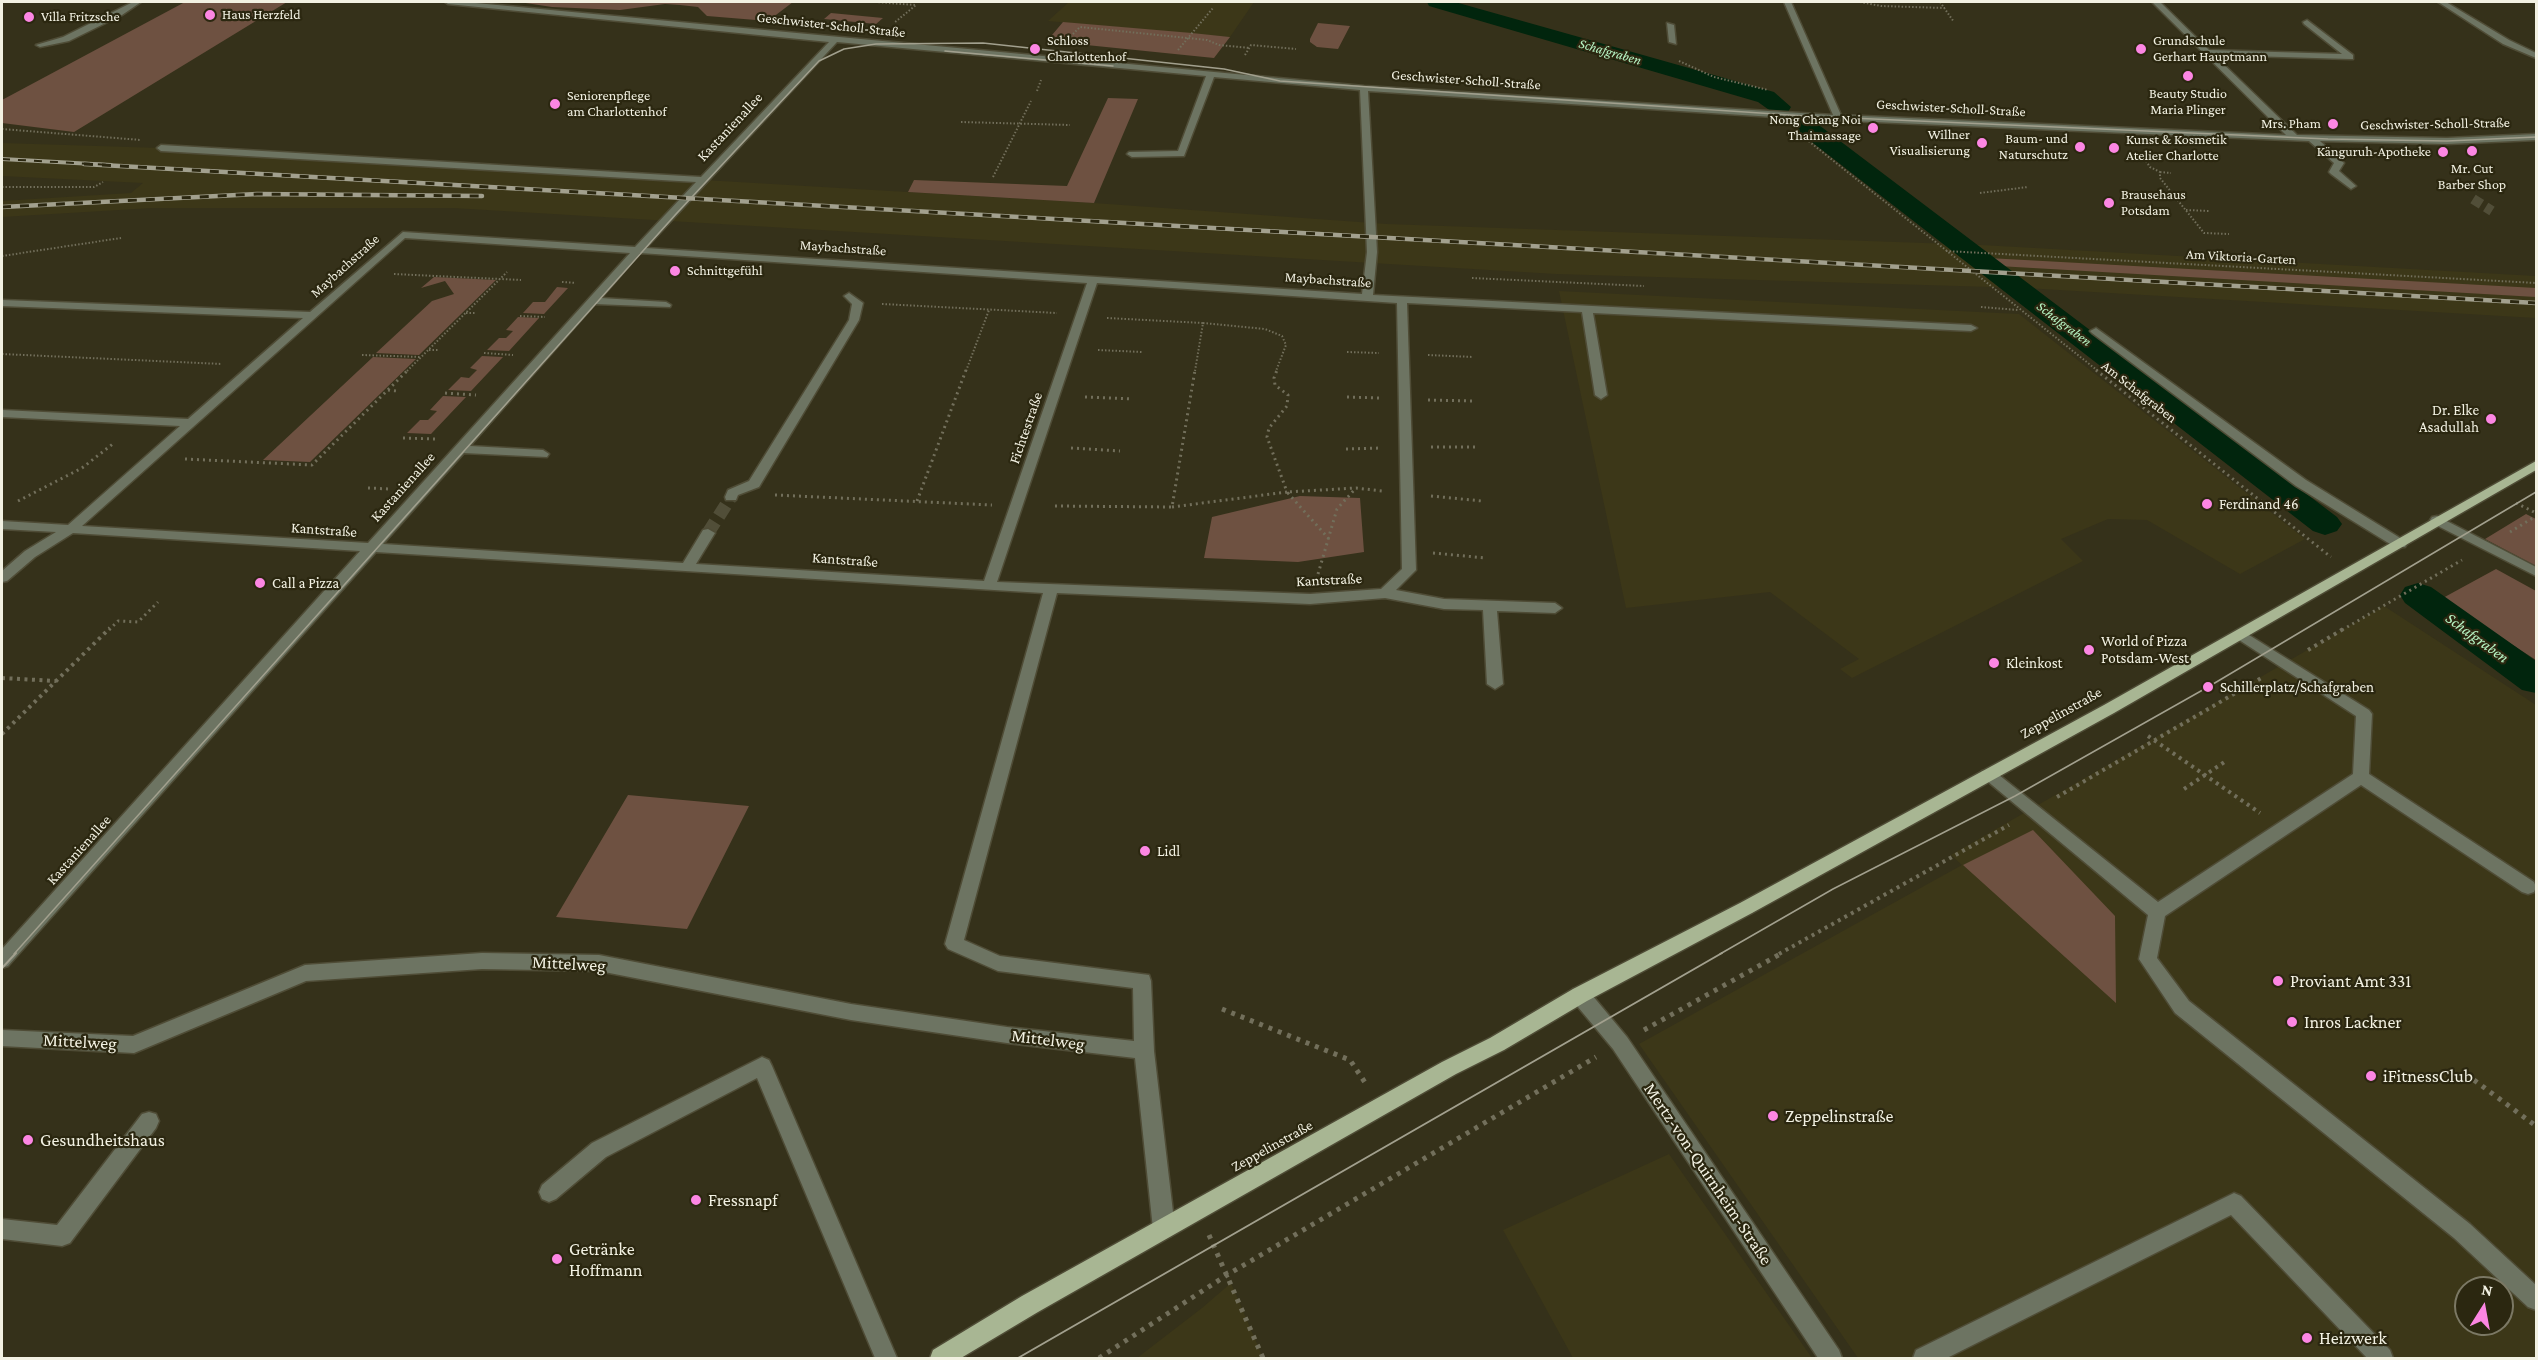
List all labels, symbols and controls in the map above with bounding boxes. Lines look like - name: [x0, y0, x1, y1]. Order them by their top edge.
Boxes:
- place label: Haus Herzfeld: [222, 7, 301, 23]
- marker: Haus Herzfeld: [203, 8, 217, 22]
- place label: Villa Fritzsche: [41, 9, 120, 25]
- street label: Geschwister-Scholl-Straße: [756, 9, 906, 41]
- marker: Villa Fritzsche: [22, 10, 36, 24]
- place label: Schloss Charlottenhof: [1047, 33, 1126, 66]
- place label: Grundschule Gerhart Hauptmann: [2153, 33, 2267, 66]
- water label: Schafgraben: [1577, 35, 1643, 69]
- marker: Schloss Charlottenhof: [1028, 42, 1042, 56]
- marker: Grundschule Gerhart Hauptmann: [2134, 42, 2148, 56]
- street label: Geschwister-Scholl-Straße: [1391, 66, 1541, 94]
- marker: Beauty Studio Maria Plinger: [2181, 69, 2195, 83]
- place label: Beauty Studio Maria Plinger: [2149, 86, 2227, 118]
- place label: Seniorenpflege am Charlottenhof: [567, 88, 667, 120]
- street label: Kastanienallee: [693, 89, 767, 165]
- street label: Geschwister-Scholl-Straße: [1876, 96, 2026, 120]
- marker: Seniorenpflege am Charlottenhof: [548, 97, 562, 111]
- place label: Nong Chang Noi Thaimassage: [1769, 112, 1861, 144]
- street label: Geschwister-Scholl-Straße: [2360, 114, 2510, 134]
- place label: Mrs. Pham: [2261, 116, 2321, 132]
- marker: Mrs. Pham: [2326, 117, 2340, 131]
- marker: Nong Chang Noi Thaimassage: [1866, 121, 1880, 135]
- place label: Willner Visualisierung: [1890, 127, 1970, 160]
- place label: Baum- und Naturschutz: [1999, 131, 2068, 164]
- place label: Kunst & Kosmetik Atelier Charlotte: [2126, 132, 2227, 164]
- marker: Willner Visualisierung: [1975, 136, 1989, 150]
- marker: Baum- und Naturschutz: [2073, 140, 2087, 154]
- marker: Kunst & Kosmetik Atelier Charlotte: [2107, 141, 2121, 155]
- place label: Känguruh-Apotheke: [2317, 144, 2431, 160]
- marker: Mr. Cut Barber Shop: [2465, 144, 2479, 158]
- marker: Känguruh-Apotheke: [2436, 145, 2450, 159]
- place label: Mr. Cut Barber Shop: [2438, 161, 2506, 194]
- place label: Brausehaus Potsdam: [2121, 187, 2186, 220]
- marker: Brausehaus Potsdam: [2102, 196, 2116, 210]
- street label: Maybachstraße: [307, 231, 383, 301]
- street label: Maybachstraße: [799, 237, 887, 259]
- street label: Am Viktoria-Garten: [2186, 246, 2296, 268]
- place label: Schnittgefühl: [687, 263, 763, 279]
- marker: Schnittgefühl: [668, 264, 682, 278]
- street label: Maybachstraße: [1284, 269, 1372, 291]
- water label: Schafgraben: [2033, 298, 2095, 350]
- street label: Am Schafgraben: [2098, 357, 2180, 427]
- street label: Fichtestraße: [1005, 390, 1047, 466]
- place label: Dr. Elke Asadullah: [2419, 401, 2479, 436]
- marker: Dr. Elke Asadullah: [2484, 412, 2498, 426]
- street label: Kastanienallee: [367, 448, 439, 526]
- place label: Ferdinand 46: [2219, 495, 2299, 513]
- marker: Ferdinand 46: [2200, 497, 2214, 511]
- street label: Kantstraße: [290, 519, 358, 541]
- street label: Kantstraße: [811, 549, 879, 571]
- street label: Kantstraße: [1296, 569, 1362, 591]
- place label: Call a Pizza: [272, 574, 339, 592]
- marker: Call a Pizza: [253, 576, 267, 590]
- water label: Schafgraben: [2442, 609, 2512, 667]
- place label: World of Pizza Potsdam-West: [2101, 632, 2189, 667]
- marker: World of Pizza Potsdam-West: [2082, 643, 2096, 657]
- place label: Kleinkost: [2006, 654, 2062, 672]
- marker: Kleinkost: [1987, 656, 2001, 670]
- place label: Schillerplatz/Schafgraben: [2220, 678, 2374, 696]
- marker: Schillerplatz/Schafgraben: [2201, 680, 2215, 694]
- street label: Zeppelinstraße: [2017, 683, 2105, 743]
- street label: Kastanienallee: [43, 811, 115, 889]
- place label: Lidl: [1157, 842, 1180, 860]
- marker: Lidl: [1138, 844, 1152, 858]
- street label: Mittelweg: [532, 951, 606, 977]
- place label: Proviant Amt 331: [2290, 970, 2411, 992]
- marker: Proviant Amt 331: [2271, 974, 2285, 988]
- place label: Inros Lackner: [2304, 1011, 2402, 1033]
- marker: Inros Lackner: [2285, 1015, 2299, 1029]
- street label: Mittelweg: [1010, 1025, 1086, 1055]
- street label: Mittelweg: [43, 1029, 117, 1055]
- place label: iFitnessClub: [2383, 1065, 2473, 1087]
- marker: iFitnessClub: [2364, 1069, 2378, 1083]
- street label: Mertz-von-Quirnheim-Straße: [1639, 1079, 1777, 1269]
- place label: Zeppelinstraße: [1785, 1105, 1894, 1127]
- marker: Zeppelinstraße: [1766, 1109, 1780, 1123]
- street label: Zeppelinstraße: [1228, 1116, 1316, 1176]
- place label: Gesundheitshaus: [40, 1129, 165, 1151]
- marker: Gesundheitshaus: [21, 1133, 35, 1147]
- place label: Fressnapf: [708, 1189, 778, 1211]
- marker: Fressnapf: [689, 1193, 703, 1207]
- place label: Getränke Hoffmann: [569, 1238, 643, 1280]
- marker: Getränke Hoffmann: [550, 1252, 564, 1266]
- north arrow: [2454, 1276, 2514, 1336]
- text: N: [2480, 1280, 2494, 1299]
- place label: Heizwerk: [2319, 1327, 2387, 1349]
- marker: Heizwerk: [2300, 1331, 2314, 1345]

